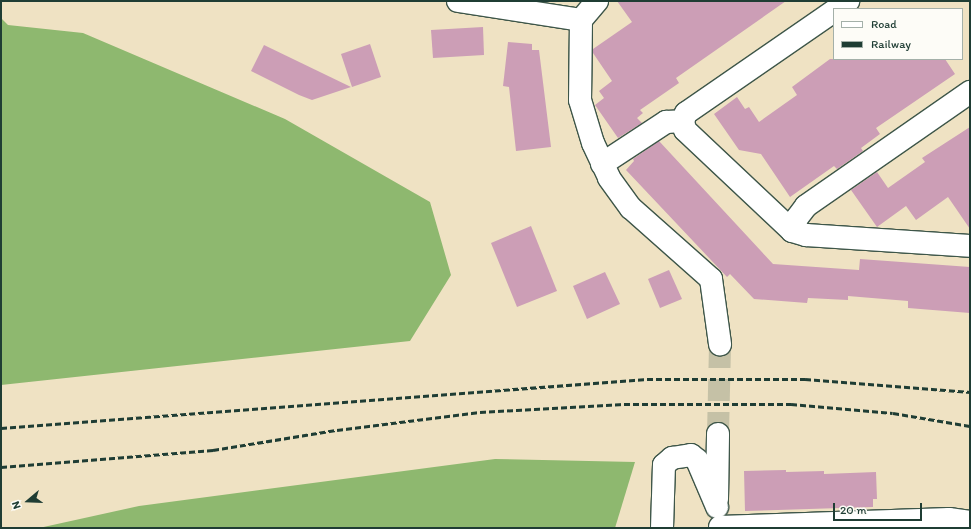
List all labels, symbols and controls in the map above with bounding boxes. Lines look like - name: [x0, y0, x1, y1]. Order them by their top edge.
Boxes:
- legend: [833, 8, 963, 60]
- text: Road: [871, 17, 897, 31]
- text: Railway: [871, 37, 911, 51]
- north arrow: [8, 481, 48, 521]
- scale bar: [835, 495, 924, 521]
- text: N: [9, 499, 24, 511]
- text: 20 m: [840, 503, 867, 517]

